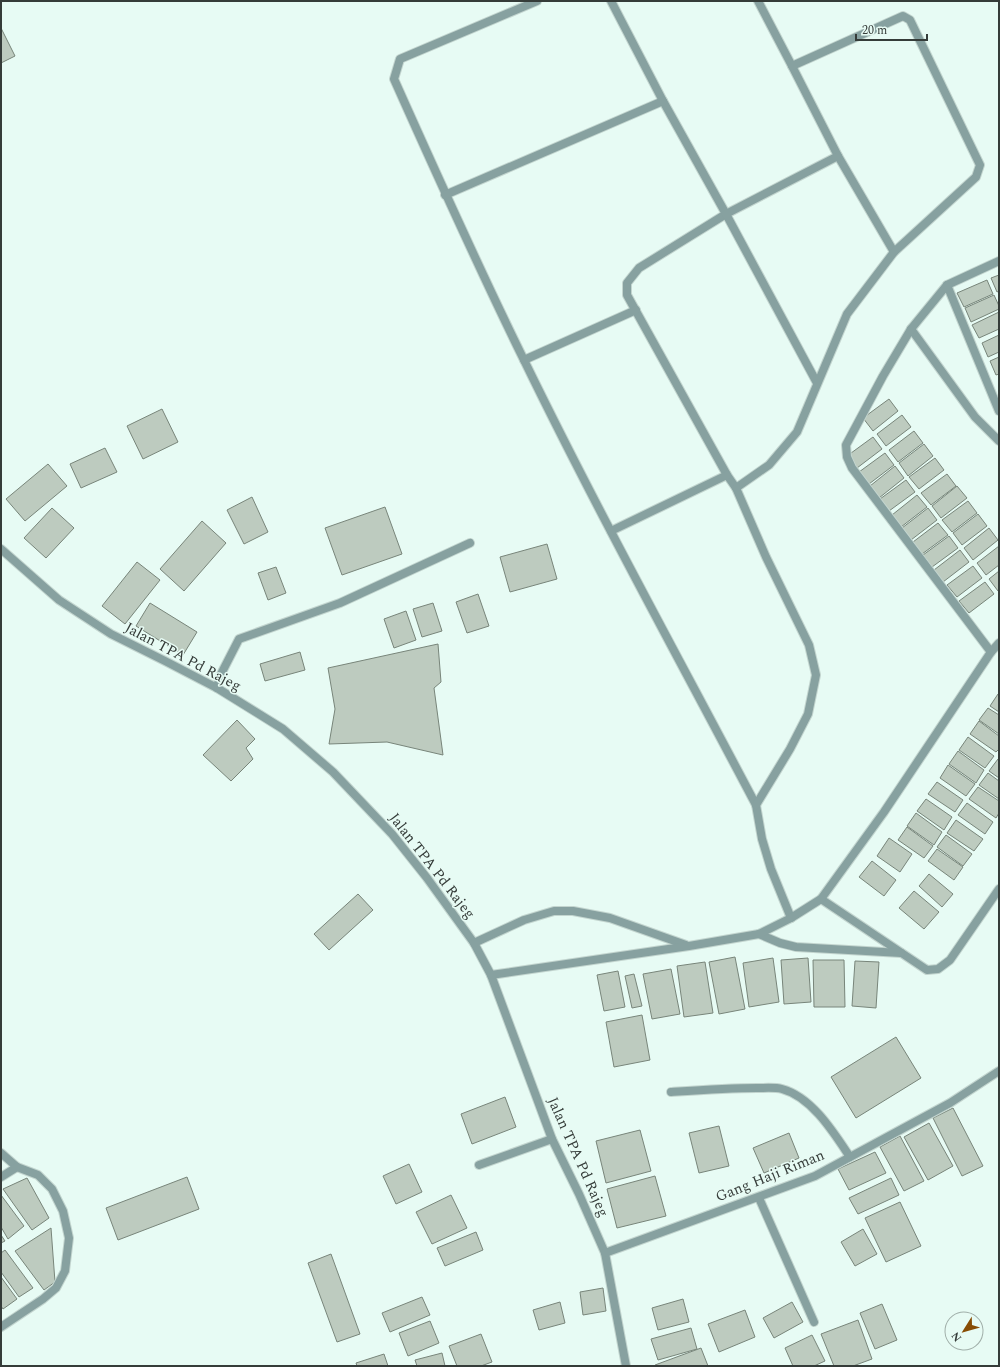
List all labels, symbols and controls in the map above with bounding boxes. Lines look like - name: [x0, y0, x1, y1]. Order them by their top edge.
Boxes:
- scale bar: [856, 16, 927, 42]
- text: 20 m: [862, 21, 887, 40]
- street label: Jalan TPA Pd Rajeg: [120, 616, 246, 698]
- street label: Jalan TPA Pd Rajeg: [383, 808, 481, 924]
- street label: Jalan TPA Pd Rajeg: [541, 1093, 615, 1221]
- street label: Gang Haji Riman: [712, 1144, 828, 1208]
- north arrow: [944, 1311, 984, 1351]
- text: N: [947, 1328, 966, 1345]

